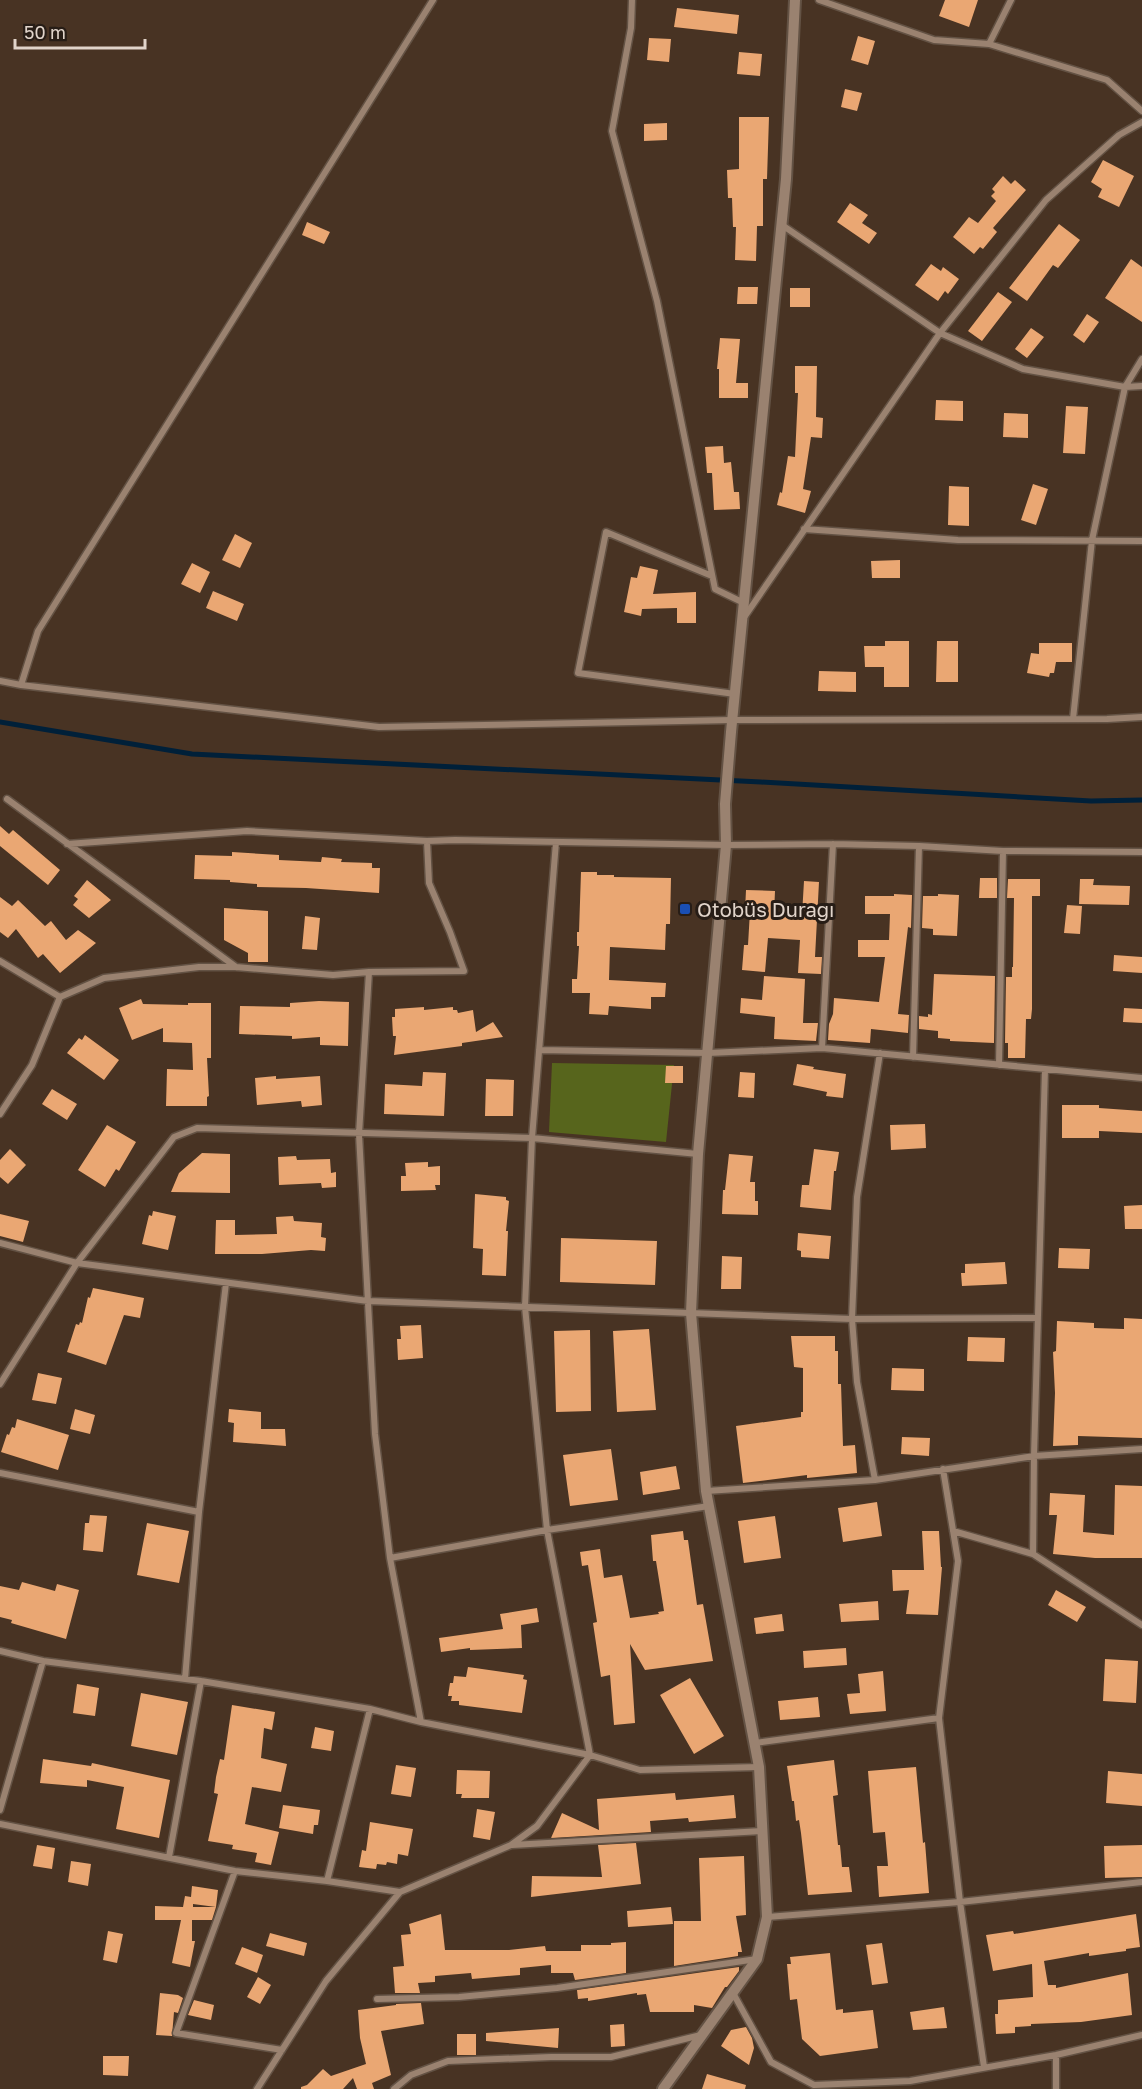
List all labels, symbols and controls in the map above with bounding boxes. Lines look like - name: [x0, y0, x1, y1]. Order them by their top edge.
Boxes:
- scale bar: [15, 12, 146, 50]
- text: 50 m: [24, 21, 66, 43]
- place label: Otobüs Durağı: [697, 897, 834, 921]
- marker: Otobüs Durağı: [678, 902, 692, 916]

